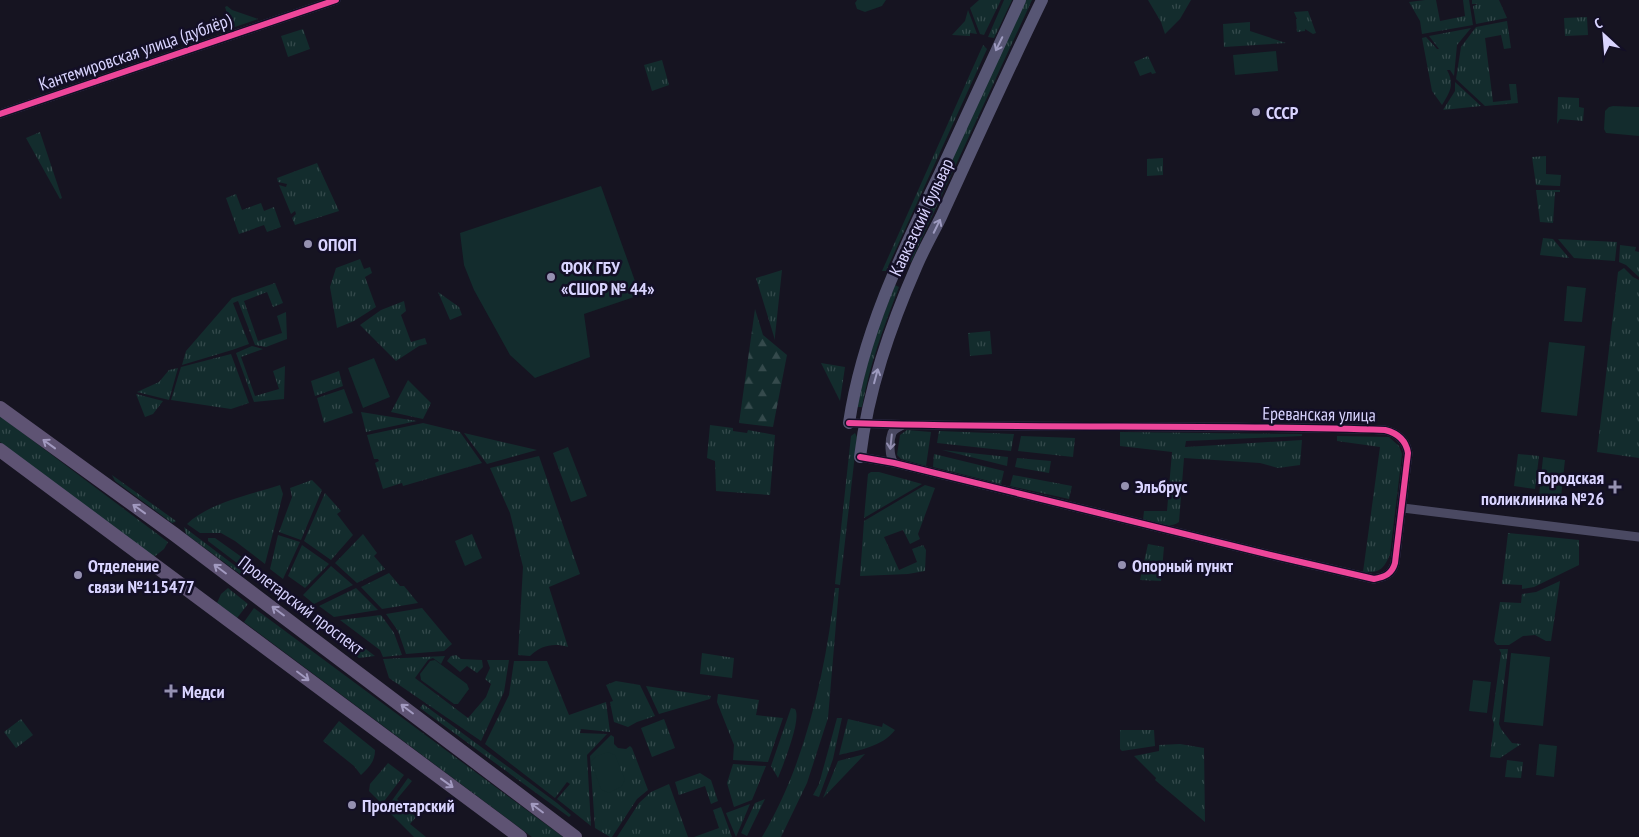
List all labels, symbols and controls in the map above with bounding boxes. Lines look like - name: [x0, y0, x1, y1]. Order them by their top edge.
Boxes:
- street label: Кантемировская улица (дублёр): [36, 8, 235, 96]
- north arrow: [1579, 10, 1629, 60]
- text: С: [1591, 14, 1606, 33]
- one-way arrow: [994, 36, 1004, 51]
- place label: СССР: [1266, 101, 1299, 124]
- marker: СССР: [1250, 106, 1262, 118]
- street label: Кавказский бульвар: [884, 154, 958, 280]
- one-way arrow: [932, 218, 942, 233]
- place label: ОПОП: [318, 233, 357, 256]
- marker: ОПОП: [302, 238, 314, 250]
- place label: ФОК ГБУ «СШОР № 44»: [561, 256, 654, 300]
- marker: ФОК ГБУ «СШОР № 44»: [545, 271, 557, 283]
- one-way arrow: [871, 368, 881, 384]
- street label: Ереванская улица: [1262, 402, 1376, 426]
- one-way arrow: [886, 433, 896, 449]
- one-way arrow: [42, 439, 56, 449]
- place label: Городская поликлиника №26: [1481, 466, 1604, 510]
- place label: Эльбрус: [1135, 475, 1188, 498]
- marker: Эльбрус: [1119, 480, 1131, 492]
- marker: Городская поликлиника №26: [1608, 480, 1622, 494]
- one-way arrow: [132, 504, 146, 514]
- street label: Пролетарский проспект: [234, 550, 369, 660]
- place label: Отделение связи №115477: [88, 554, 195, 598]
- place label: Опорный пункт: [1132, 554, 1234, 577]
- marker: Опорный пункт: [1116, 559, 1128, 571]
- one-way arrow: [214, 563, 227, 574]
- marker: Отделение связи №115477: [72, 569, 84, 581]
- one-way arrow: [271, 606, 284, 617]
- one-way arrow: [296, 670, 309, 681]
- place label: Медси: [182, 680, 225, 703]
- marker: Медси: [164, 684, 178, 698]
- one-way arrow: [401, 704, 414, 715]
- one-way arrow: [440, 778, 454, 788]
- place label: Пролетарский: [362, 794, 455, 817]
- marker: Пролетарский: [346, 799, 358, 811]
- one-way arrow: [531, 802, 544, 813]

